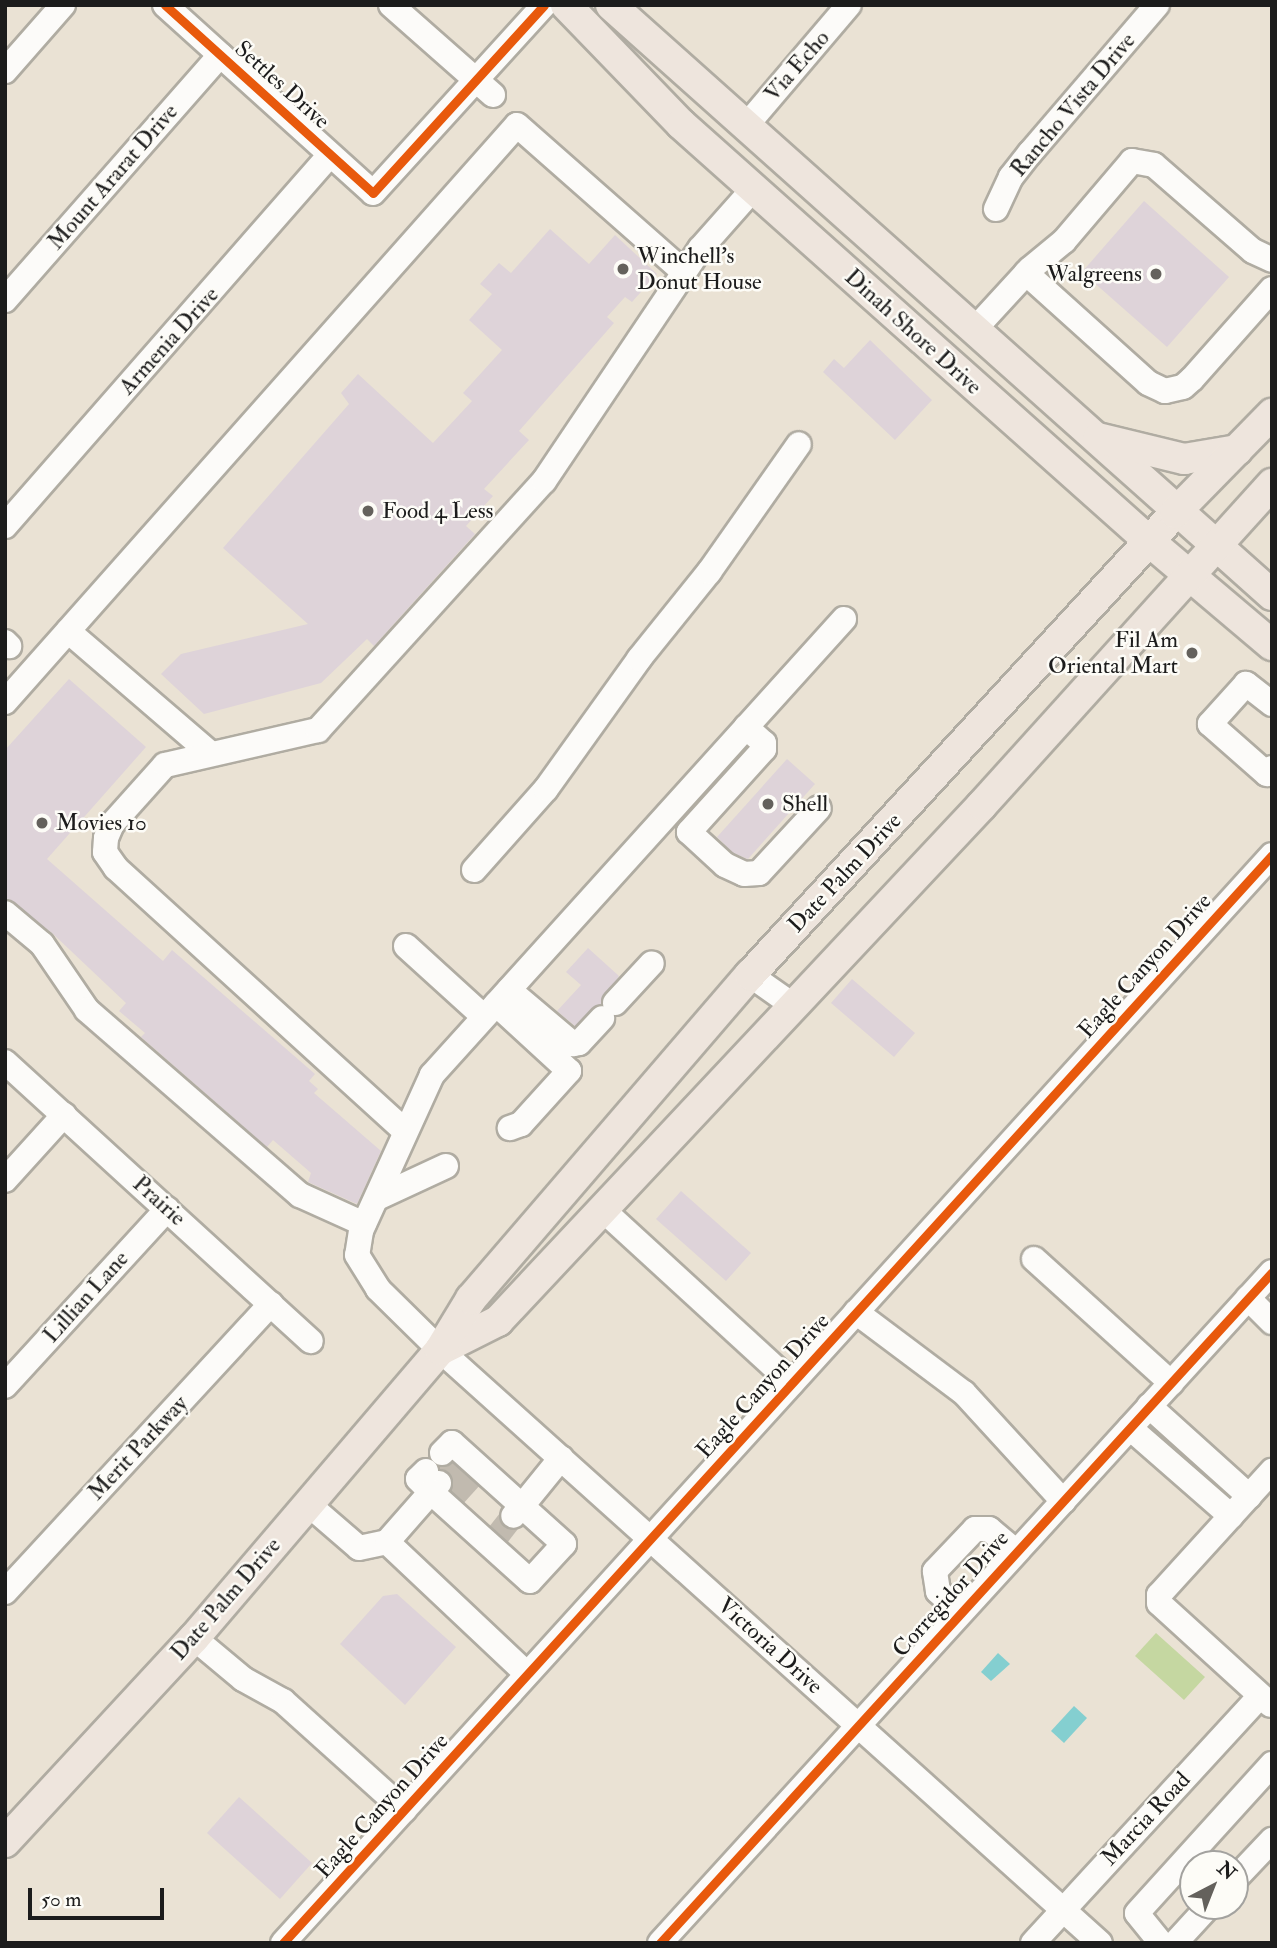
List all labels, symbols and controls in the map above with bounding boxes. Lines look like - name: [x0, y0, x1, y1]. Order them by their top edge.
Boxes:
- street label: Via Echo: [759, 25, 835, 107]
- street label: Rancho Vista Drive: [1005, 27, 1141, 183]
- street label: Settles Drive: [229, 35, 335, 135]
- street label: Mount Ararat Drive: [42, 98, 184, 256]
- place label: Winchell's Donut House: [637, 242, 762, 296]
- place label: Walgreens: [1046, 260, 1142, 288]
- marker: Winchell's Donut House: [615, 261, 631, 277]
- street label: Dinah Shore Drive: [839, 263, 987, 401]
- marker: Walgreens: [1148, 266, 1164, 282]
- street label: Armenia Drive: [113, 281, 225, 401]
- place label: Food 4 Less: [382, 497, 493, 525]
- marker: Food 4 Less: [360, 503, 376, 519]
- place label: Fil Am Oriental Mart: [1048, 626, 1178, 680]
- marker: Fil Am Oriental Mart: [1184, 645, 1200, 661]
- place label: Shell: [782, 790, 828, 818]
- marker: Shell: [760, 796, 776, 812]
- street label: Date Palm Drive: [782, 807, 908, 939]
- place label: Movies 10: [56, 809, 147, 837]
- marker: Movies 10: [34, 815, 50, 831]
- street label: Eagle Canyon Drive: [1073, 888, 1217, 1044]
- street label: Prairie: [127, 1170, 191, 1232]
- street label: Lillian Lane: [37, 1245, 135, 1349]
- street label: Eagle Canyon Drive: [691, 1308, 835, 1464]
- street label: Merit Parkway: [82, 1390, 194, 1506]
- street label: Corregidor Drive: [887, 1525, 1015, 1663]
- street label: Date Palm Drive: [165, 1532, 287, 1666]
- street label: Victoria Drive: [712, 1592, 828, 1700]
- street label: Eagle Canyon Drive: [310, 1728, 454, 1884]
- street label: Marcia Road: [1096, 1767, 1196, 1871]
- north arrow: [1179, 1850, 1249, 1920]
- text: N: [1212, 1856, 1241, 1885]
- scale bar: [32, 1874, 168, 1918]
- text: 50 m: [41, 1886, 82, 1913]

